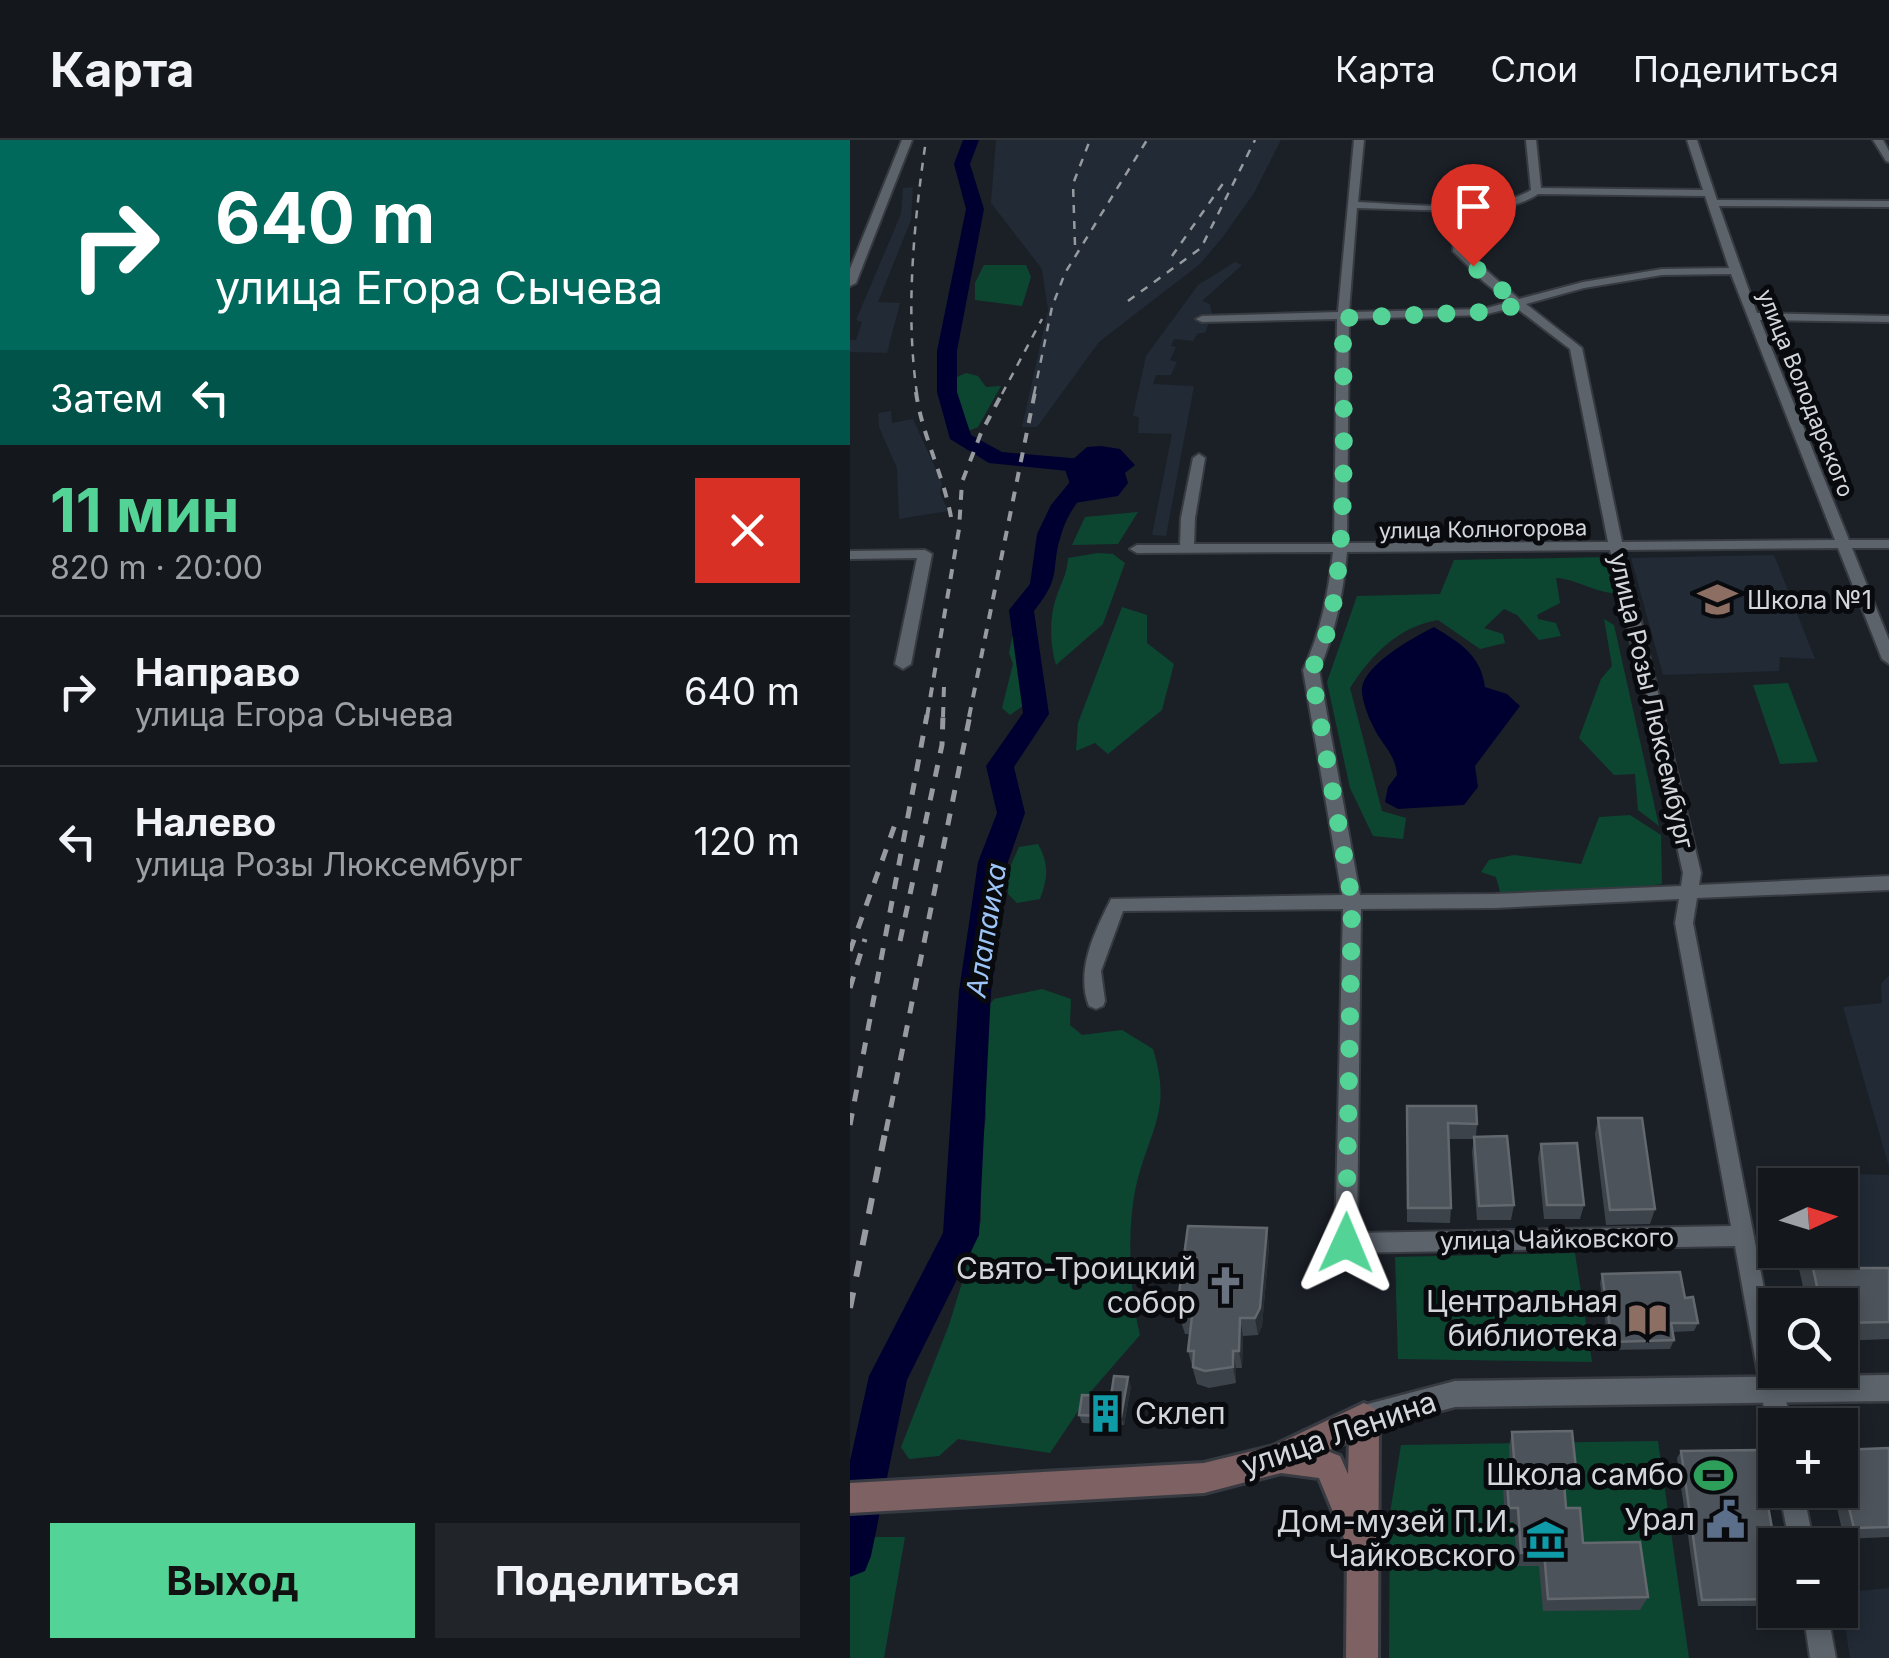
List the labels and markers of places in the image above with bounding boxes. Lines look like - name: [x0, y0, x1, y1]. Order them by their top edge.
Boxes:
- pin: [1431, 164, 1516, 267]
- school or university icon: Школа №1: [1696, 579, 1738, 621]
- place label: Школа №1: [1747, 585, 1872, 615]
- place label: Свято-Троицкий собор: [956, 1250, 1196, 1320]
- church icon: Свято-Троицкий собор: [1205, 1265, 1247, 1307]
- place label: Центральная библиотека: [1426, 1283, 1618, 1353]
- library icon: Центральная библиотека: [1627, 1298, 1669, 1340]
- building icon: Склеп: [1084, 1393, 1126, 1435]
- place label: Склеп: [1135, 1395, 1226, 1431]
- sports icon: Школа самбо: [1693, 1454, 1735, 1496]
- place label: Школа самбо: [1486, 1456, 1684, 1492]
- public building icon: Урал: [1704, 1499, 1746, 1541]
- place label: Урал: [1625, 1501, 1695, 1537]
- place label: Дом-музей П.И. Чайковского: [1276, 1503, 1516, 1573]
- museum icon: Дом-музей П.И. Чайковского: [1525, 1518, 1567, 1560]

